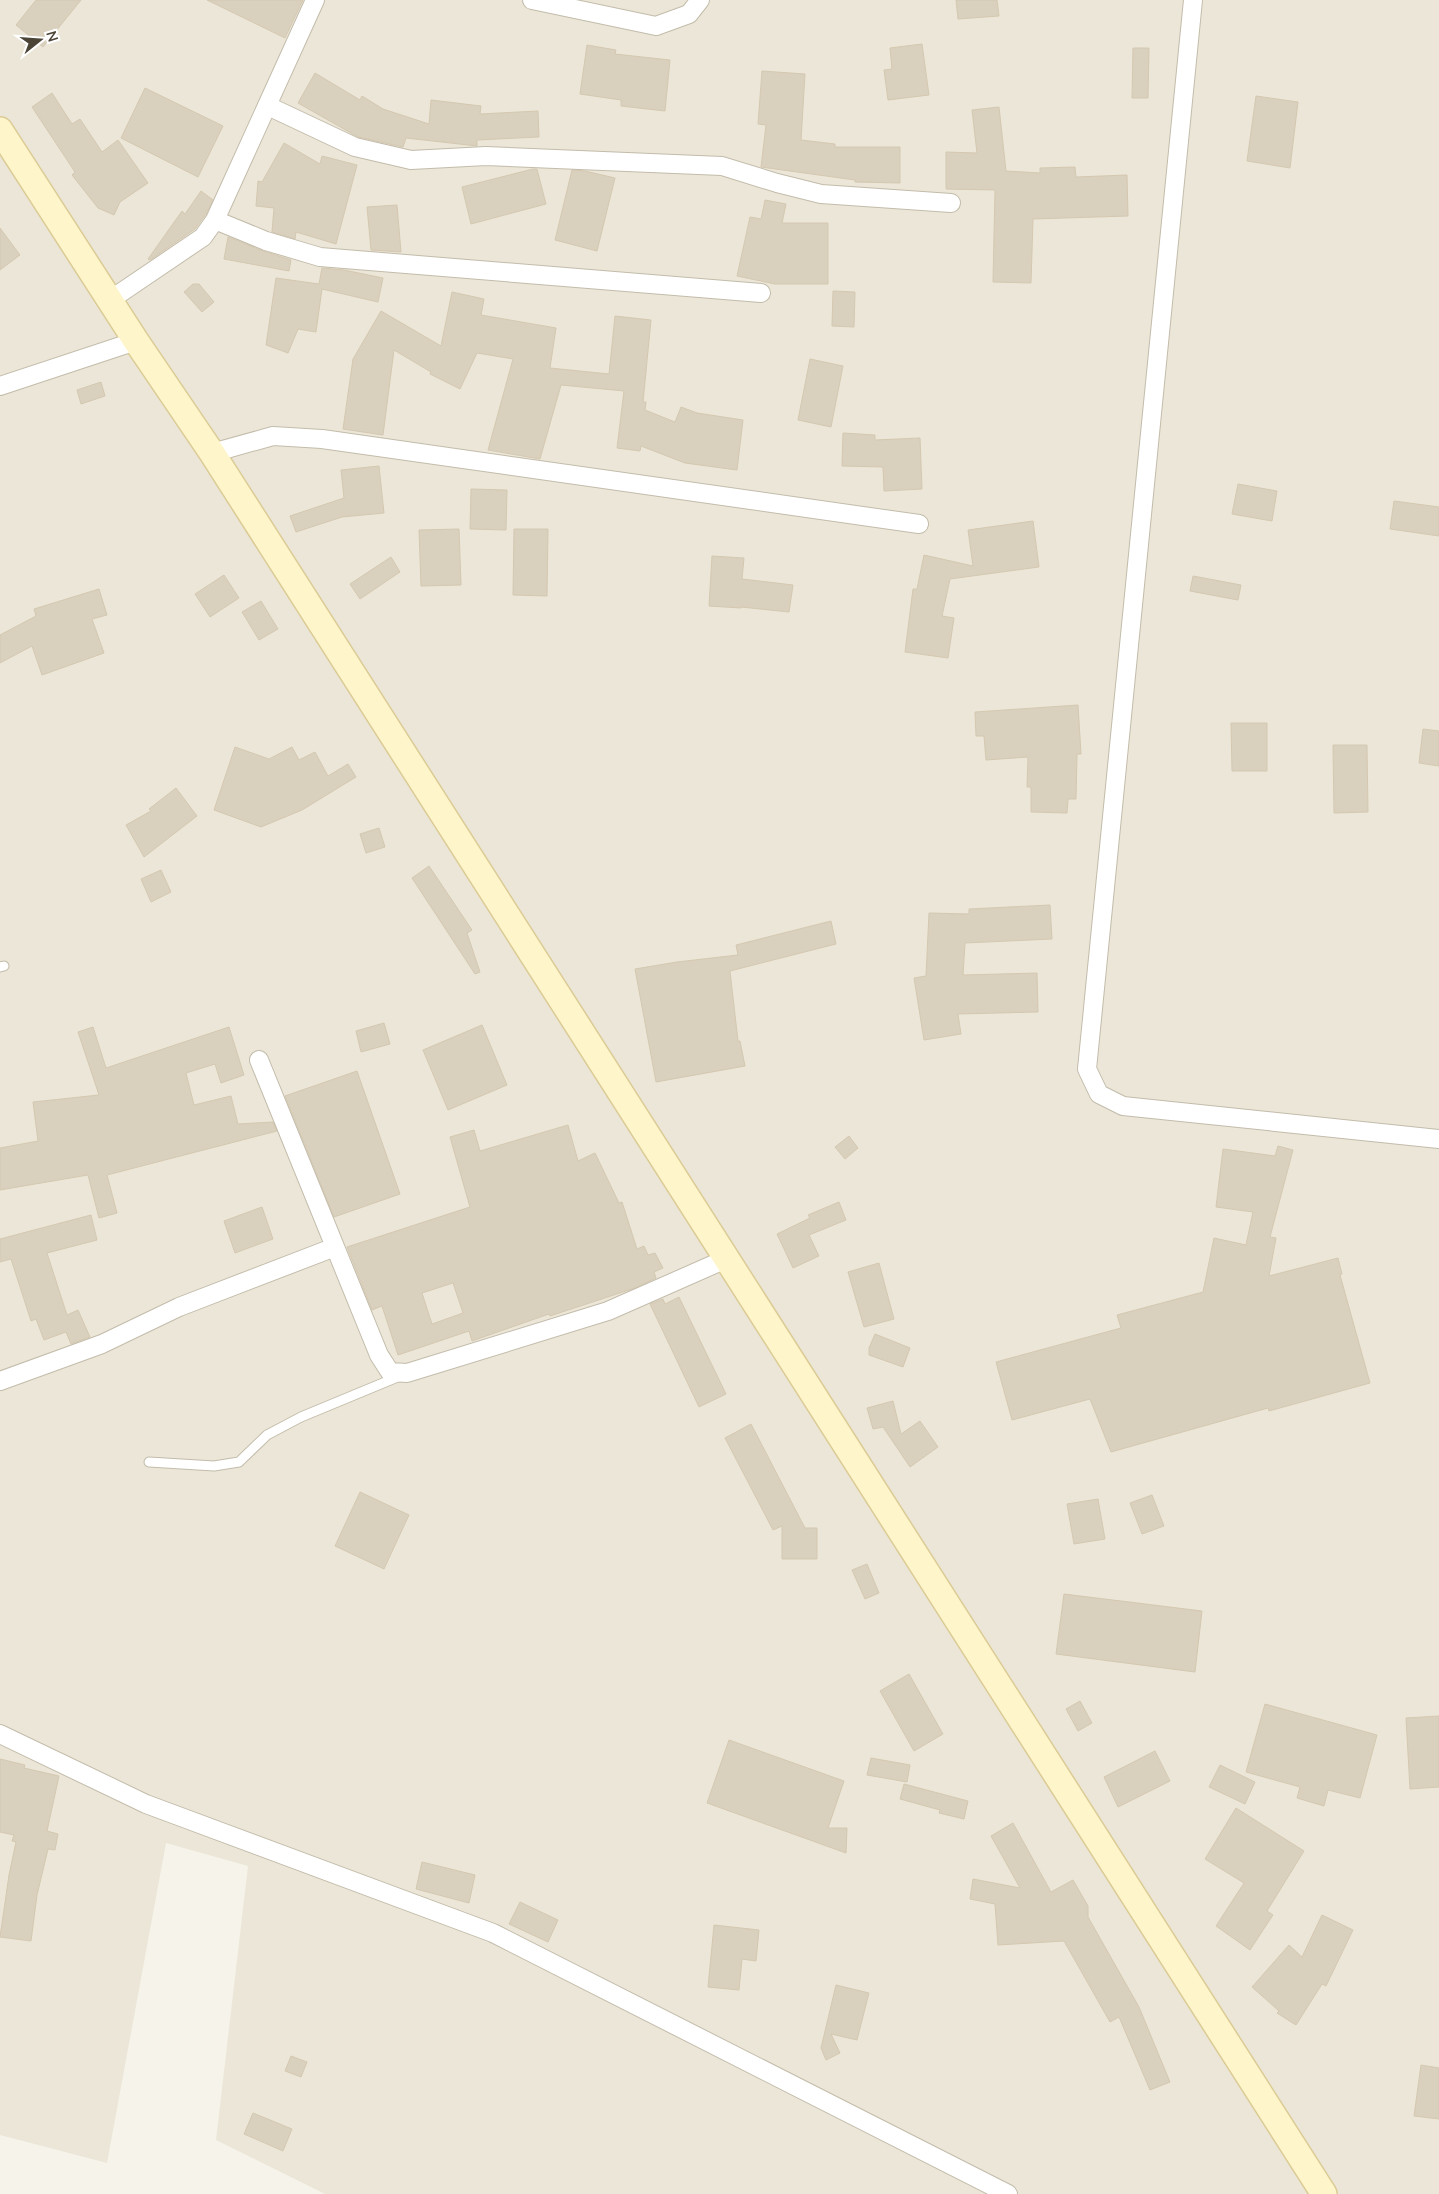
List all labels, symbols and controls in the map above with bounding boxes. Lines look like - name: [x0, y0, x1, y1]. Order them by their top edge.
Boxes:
- north arrow: [15, 15, 65, 65]
- text: N: [41, 29, 63, 44]

